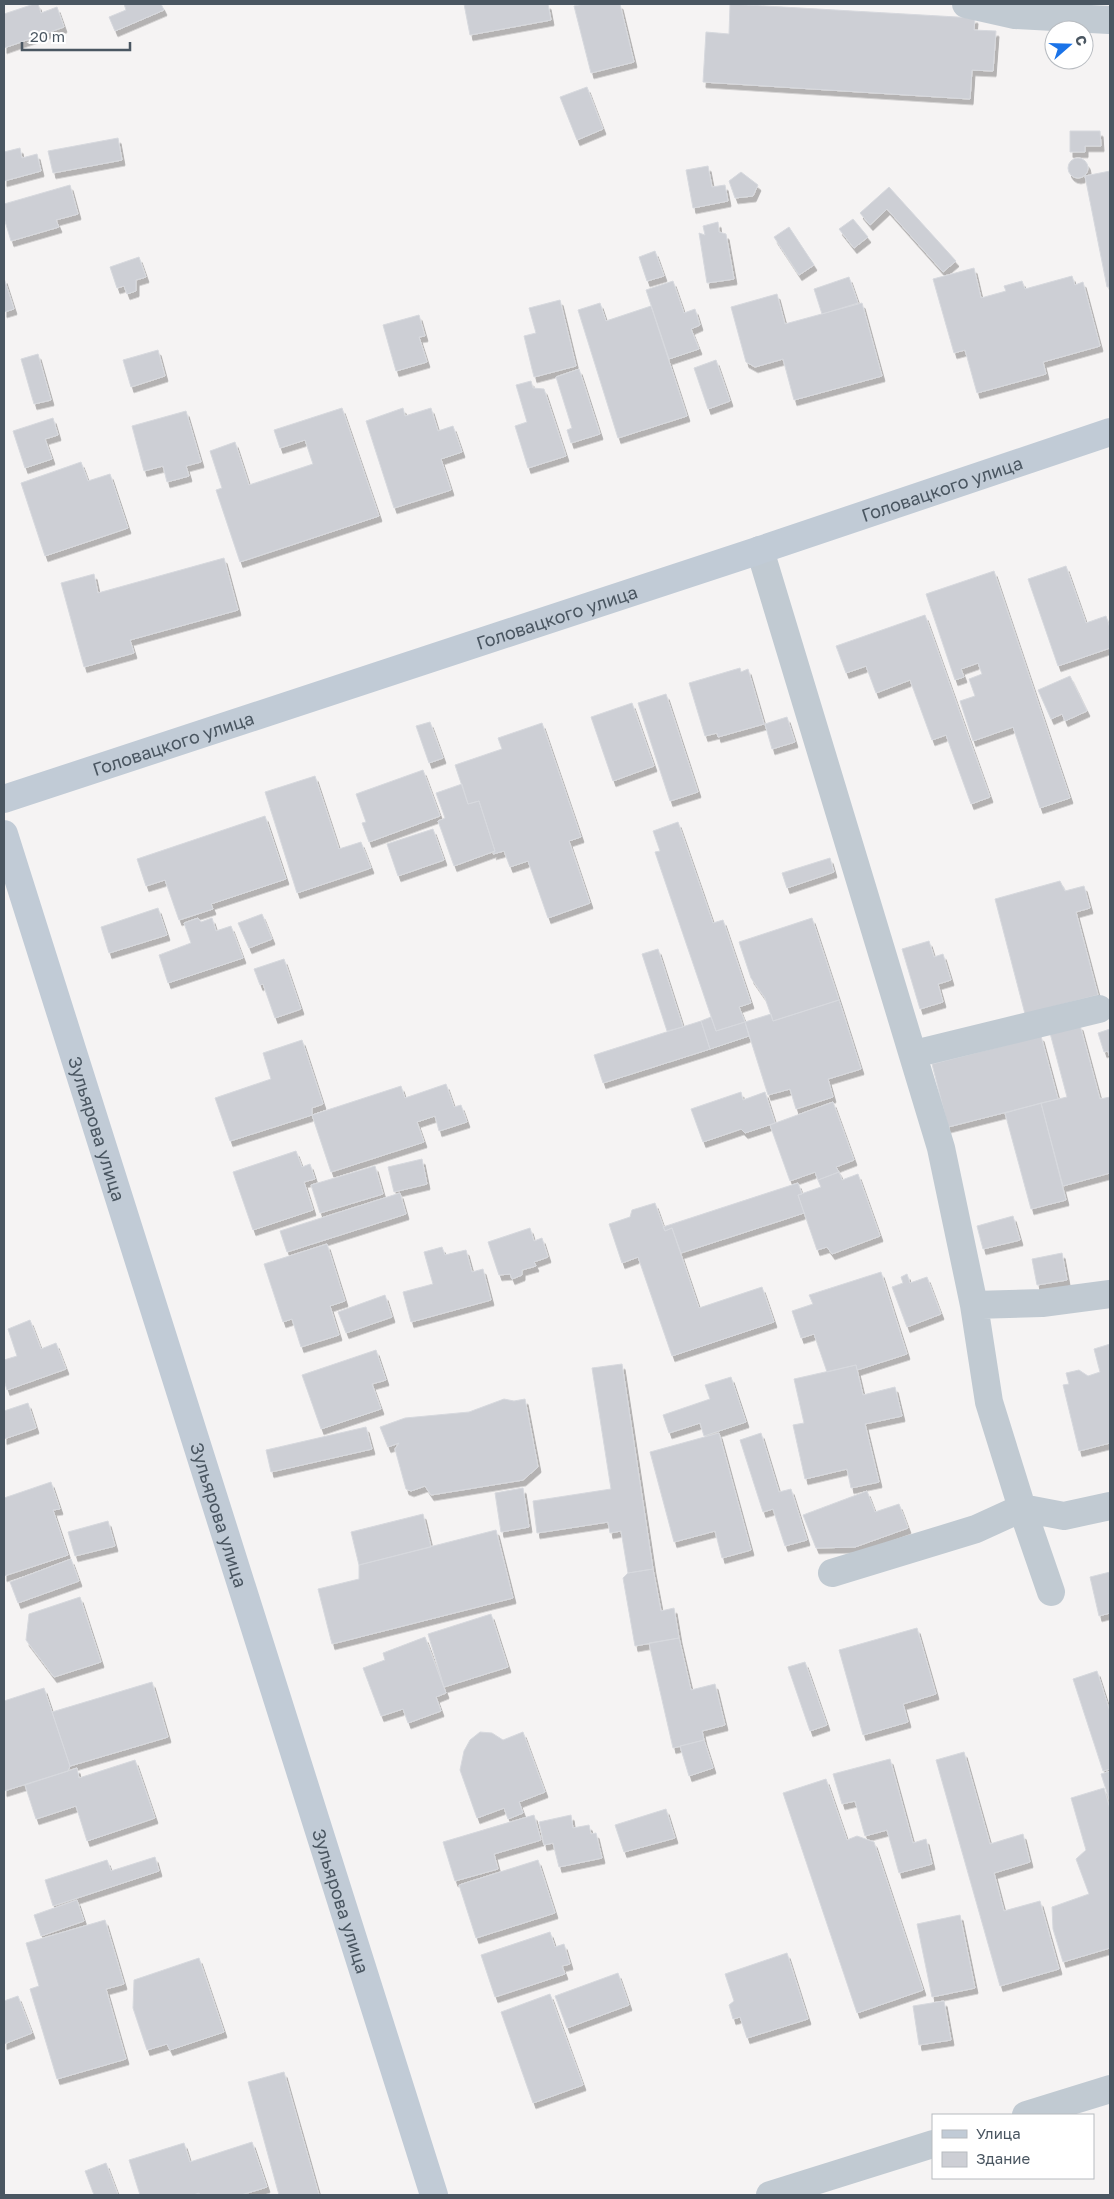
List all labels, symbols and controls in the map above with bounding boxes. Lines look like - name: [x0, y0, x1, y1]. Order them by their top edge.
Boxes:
- scale bar: [22, 20, 130, 52]
- north arrow: [1044, 20, 1094, 70]
- text: 20 m: [30, 27, 65, 45]
- text: С: [1072, 33, 1091, 48]
- street label: Головацкого улица: [859, 451, 1025, 526]
- street label: Головацкого улица: [473, 580, 640, 654]
- street label: Головацкого улица: [90, 706, 257, 780]
- street label: Зульярова улица: [64, 1053, 130, 1204]
- street label: Зульярова улица: [186, 1440, 252, 1590]
- street label: Зульярова улица: [308, 1826, 374, 1976]
- legend: [932, 2114, 1094, 2179]
- text: Улица: [976, 2124, 1021, 2142]
- text: Здание: [976, 2149, 1030, 2167]

